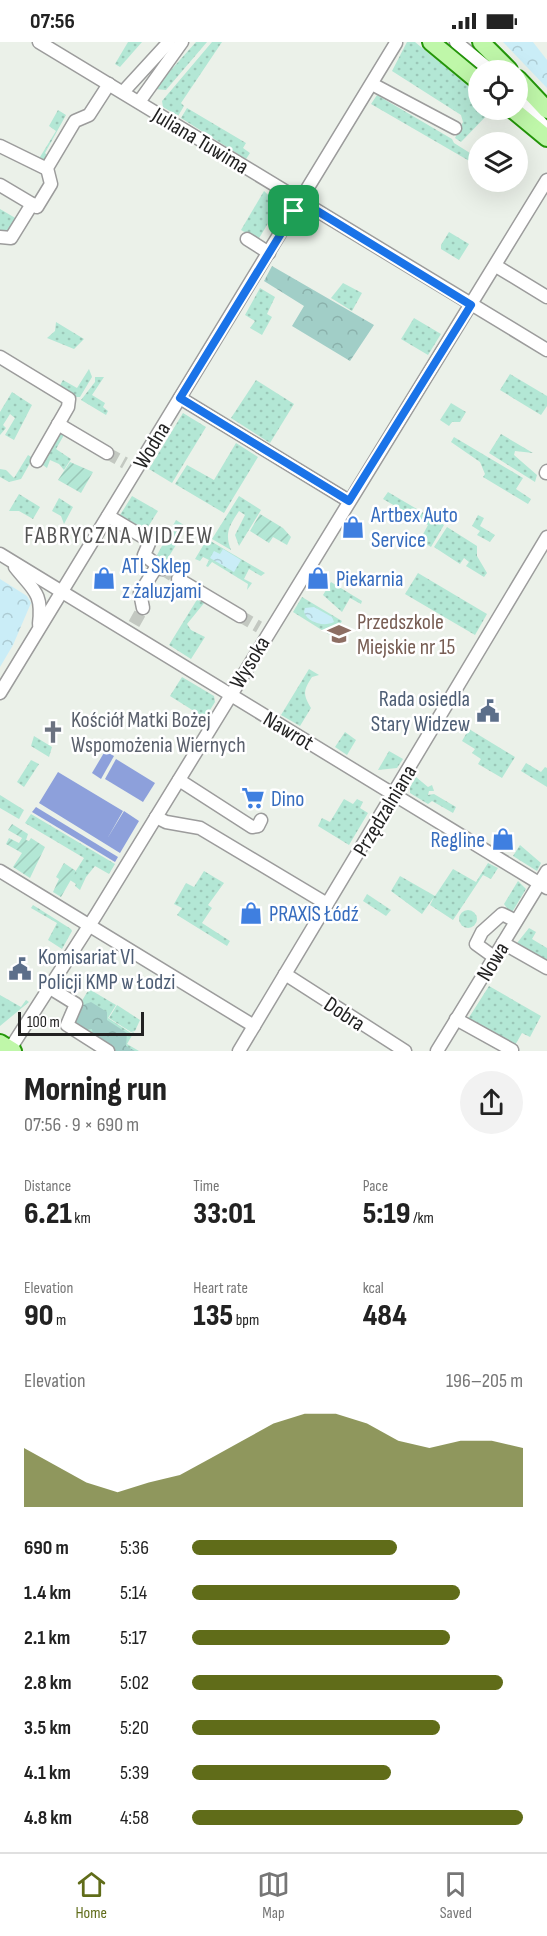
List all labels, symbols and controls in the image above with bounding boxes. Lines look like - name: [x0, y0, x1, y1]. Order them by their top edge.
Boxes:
- text: 07:56: [30, 8, 75, 35]
- map controls: [468, 60, 528, 192]
- button: locate: [468, 60, 528, 120]
- street label: Juliana Tuwima: [146, 101, 253, 181]
- button: layers: [468, 132, 528, 192]
- pin: [268, 185, 319, 236]
- icon: arrive: [277, 194, 310, 227]
- street label: Wodna: [128, 417, 177, 474]
- place label: Artbex Auto Service: [370, 502, 458, 554]
- shop icon: Artbex Auto Service: [340, 514, 366, 540]
- district label: FABRYCZNA WIDZEW: [24, 521, 214, 550]
- place label: ATL Sklep z żaluzjami: [121, 553, 202, 605]
- shop icon: ATL Sklep z żaluzjami: [91, 565, 117, 591]
- shop icon: Piekarnia: [305, 565, 331, 591]
- place label: Piekarnia: [336, 566, 403, 593]
- place label: Przedszkole Miejskie nr 15: [357, 609, 456, 661]
- school or university icon: Przedszkole Miejskie nr 15: [326, 621, 352, 647]
- street label: Wysoka: [224, 632, 276, 694]
- place label: Rada osiedla Stary Widzew: [371, 686, 470, 738]
- public building icon: Rada osiedla Stary Widzew: [475, 698, 501, 724]
- street label: Nawrot: [258, 706, 318, 757]
- place label: Kościół Matki Bożej Wspomożenia Wiernych: [71, 707, 246, 759]
- church icon: Kościół Matki Bożej Wspomożenia Wiernych: [40, 719, 66, 745]
- street label: Przędzalniana: [348, 760, 423, 861]
- supermarket icon: Dino: [240, 785, 266, 811]
- place label: Dino: [271, 786, 304, 813]
- shop icon: Regline: [490, 826, 516, 852]
- place label: Regline: [431, 827, 485, 854]
- shop icon: PRAXIS Łódź: [238, 900, 264, 926]
- place label: PRAXIS Łódź: [269, 901, 359, 928]
- street label: Nowa: [471, 937, 515, 986]
- place label: Komisariat VI Policji KMP w Łodzi: [38, 944, 175, 996]
- public building icon: Komisariat VI Policji KMP w Łodzi: [7, 956, 33, 982]
- street label: Dobra: [319, 991, 370, 1037]
- scale bar: [18, 1009, 144, 1037]
- text: 100 m: [27, 1013, 60, 1032]
- text: Morning run: [24, 1070, 167, 1110]
- button: share: [460, 1071, 523, 1134]
- text: 07:56 · 9 × 690 m: [24, 1113, 139, 1137]
- text: Distance: [24, 1177, 71, 1196]
- text: Time: [193, 1177, 220, 1196]
- text: Pace: [363, 1177, 388, 1196]
- text: 6.21: [24, 1196, 72, 1232]
- text: 33:01: [193, 1196, 255, 1232]
- text: 5:19: [363, 1196, 410, 1232]
- text: km: [72, 1209, 91, 1228]
- text: /km: [410, 1209, 434, 1228]
- text: Elevation: [24, 1279, 73, 1298]
- text: Heart rate: [193, 1279, 248, 1298]
- text: kcal: [363, 1279, 384, 1298]
- text: 90: [24, 1298, 53, 1334]
- text: 135: [193, 1298, 233, 1334]
- text: 484: [363, 1298, 407, 1334]
- text: m: [53, 1311, 66, 1330]
- text: bpm: [233, 1311, 259, 1330]
- text: Elevation: [24, 1369, 86, 1393]
- text: 196–205 m: [446, 1369, 523, 1393]
- text: 690 m: [24, 1536, 69, 1560]
- text: 5:36: [120, 1536, 149, 1560]
- text: 1.4 km: [24, 1581, 71, 1605]
- text: 5:14: [120, 1581, 147, 1605]
- text: 2.1 km: [24, 1626, 70, 1650]
- text: 5:17: [120, 1626, 147, 1650]
- text: 2.8 km: [24, 1671, 72, 1695]
- text: 5:02: [120, 1671, 149, 1695]
- text: 3.5 km: [24, 1716, 71, 1740]
- text: 5:20: [120, 1716, 149, 1740]
- text: 4.1 km: [24, 1761, 71, 1785]
- text: 5:39: [120, 1761, 149, 1785]
- text: 4.8 km: [24, 1806, 72, 1830]
- text: 4:58: [120, 1806, 149, 1830]
- tab: Home: [75, 1868, 108, 1923]
- tab: Map: [257, 1868, 290, 1923]
- tab: Saved: [439, 1868, 472, 1923]

